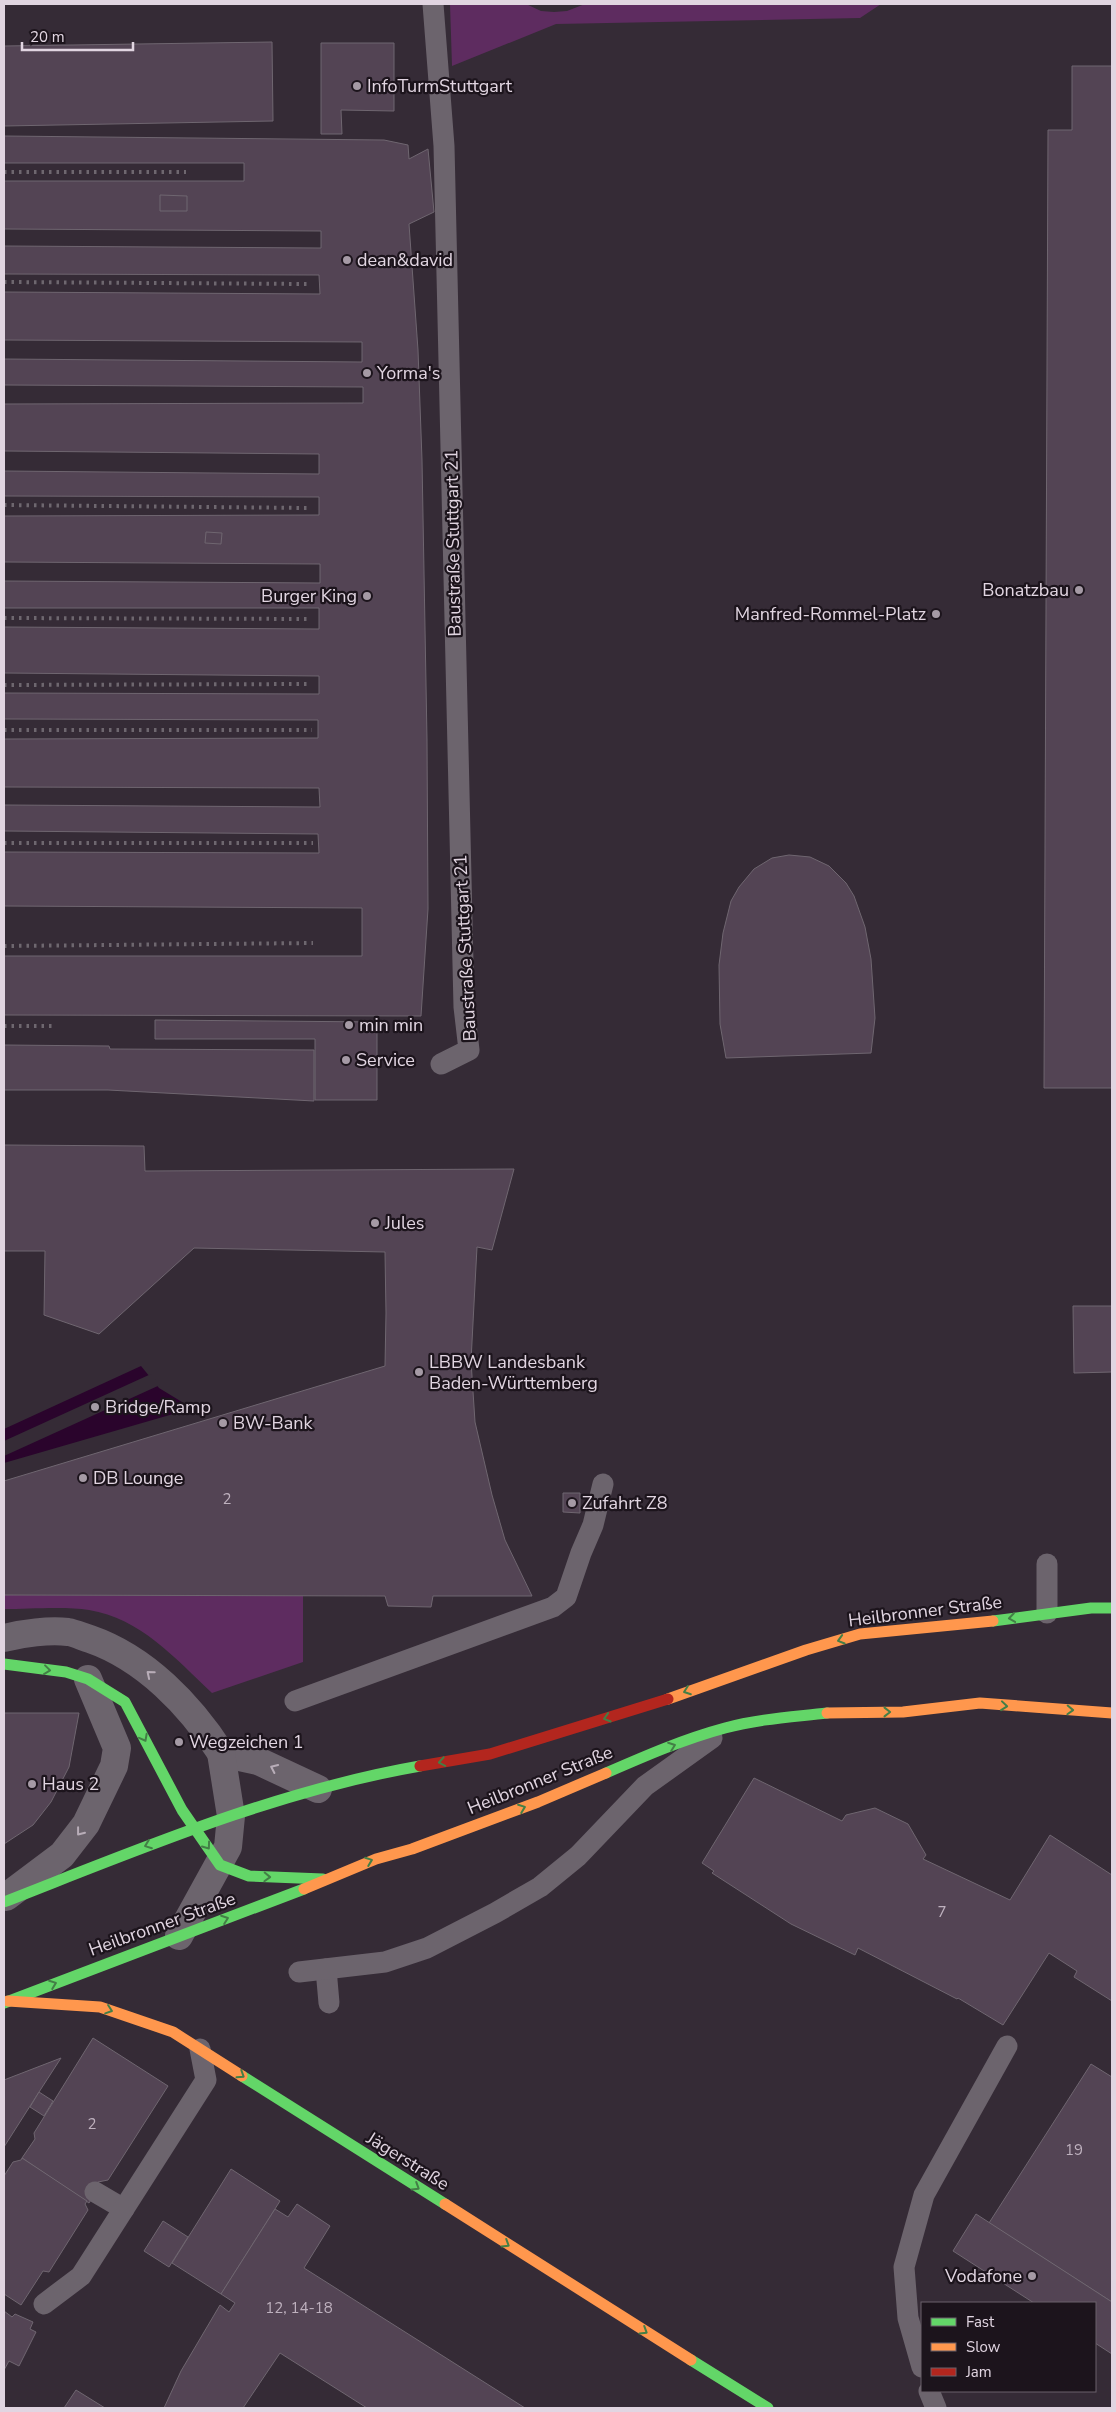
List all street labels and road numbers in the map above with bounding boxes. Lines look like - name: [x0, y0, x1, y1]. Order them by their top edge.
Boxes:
- street label: Baustraße Stuttgart 21: [439, 449, 467, 637]
- street label: Baustraße Stuttgart 21: [448, 854, 482, 1042]
- street label: Heilbronner Straße: [847, 1590, 1003, 1632]
- street label: Heilbronner Straße: [464, 1740, 616, 1820]
- street label: Heilbronner Straße: [85, 1886, 239, 1962]
- street label: Jägerstraße: [361, 2126, 454, 2196]

